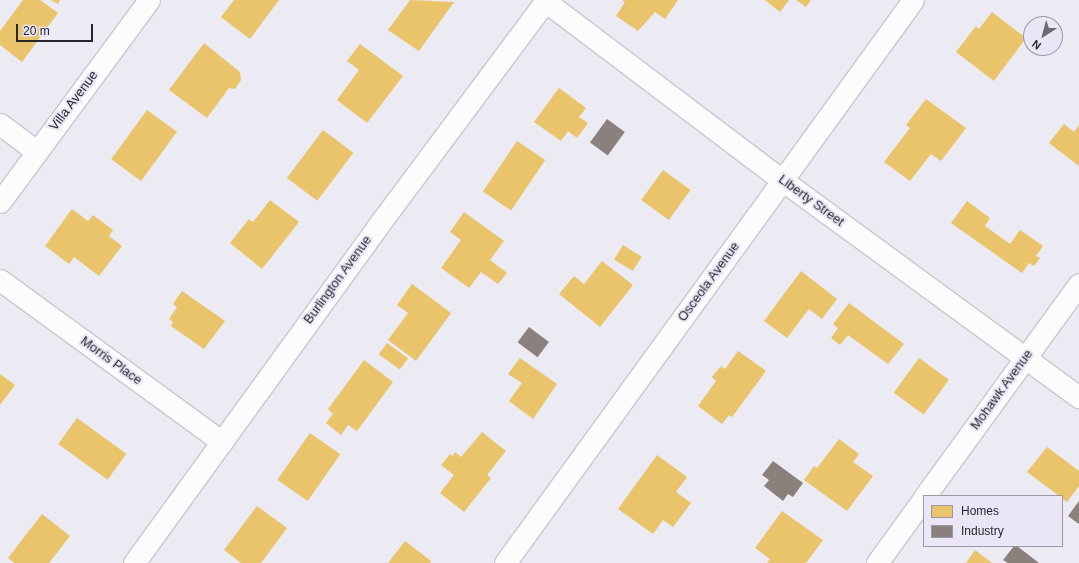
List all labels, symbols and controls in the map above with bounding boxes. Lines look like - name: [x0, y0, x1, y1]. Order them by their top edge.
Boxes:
- scale bar: [18, 16, 95, 42]
- north arrow: [1023, 16, 1063, 56]
- text: 20 m: [23, 24, 50, 38]
- text: N: [1030, 38, 1043, 52]
- street label: Villa Avenue: [46, 68, 102, 134]
- street label: Liberty Street: [775, 172, 847, 230]
- street label: Burlington Avenue: [301, 233, 375, 327]
- street label: Osceola Avenue: [675, 239, 743, 325]
- street label: Morris Place: [77, 333, 145, 389]
- street label: Mohawk Avenue: [968, 347, 1036, 433]
- legend: [923, 495, 1063, 547]
- text: Homes: [961, 504, 999, 518]
- text: Industry: [961, 524, 1004, 538]

